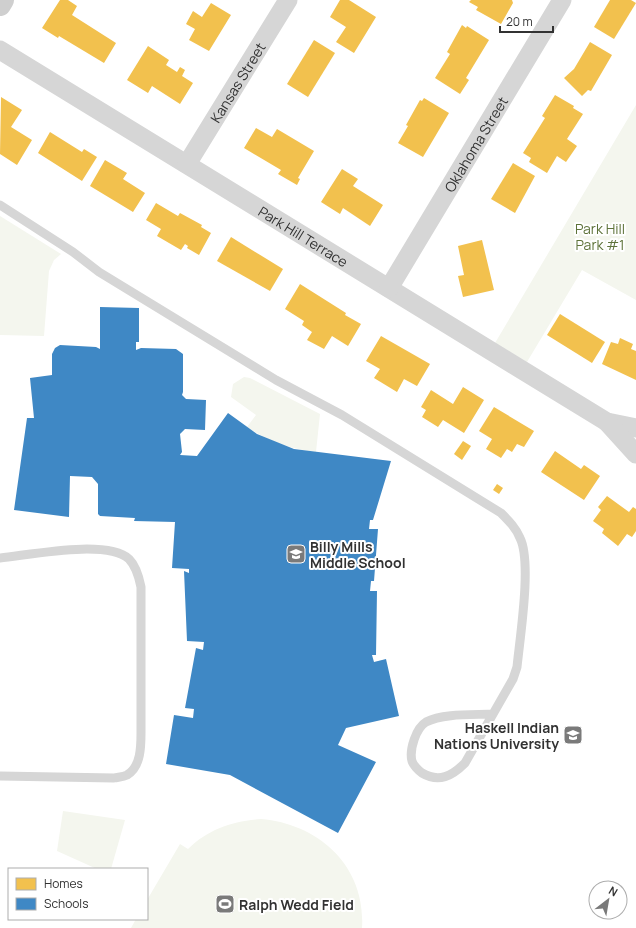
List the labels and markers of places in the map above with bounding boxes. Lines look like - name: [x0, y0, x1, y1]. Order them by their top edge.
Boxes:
- place label: Billy Mills Middle School: [310, 537, 406, 572]
- school or university icon: Billy Mills Middle School: [285, 543, 307, 565]
- place label: Haskell Indian Nations University: [434, 718, 559, 753]
- school or university icon: Haskell Indian Nations University: [562, 724, 584, 746]
- sports icon: Ralph Wedd Field: [214, 893, 236, 915]
- place label: Ralph Wedd Field: [239, 895, 354, 914]

